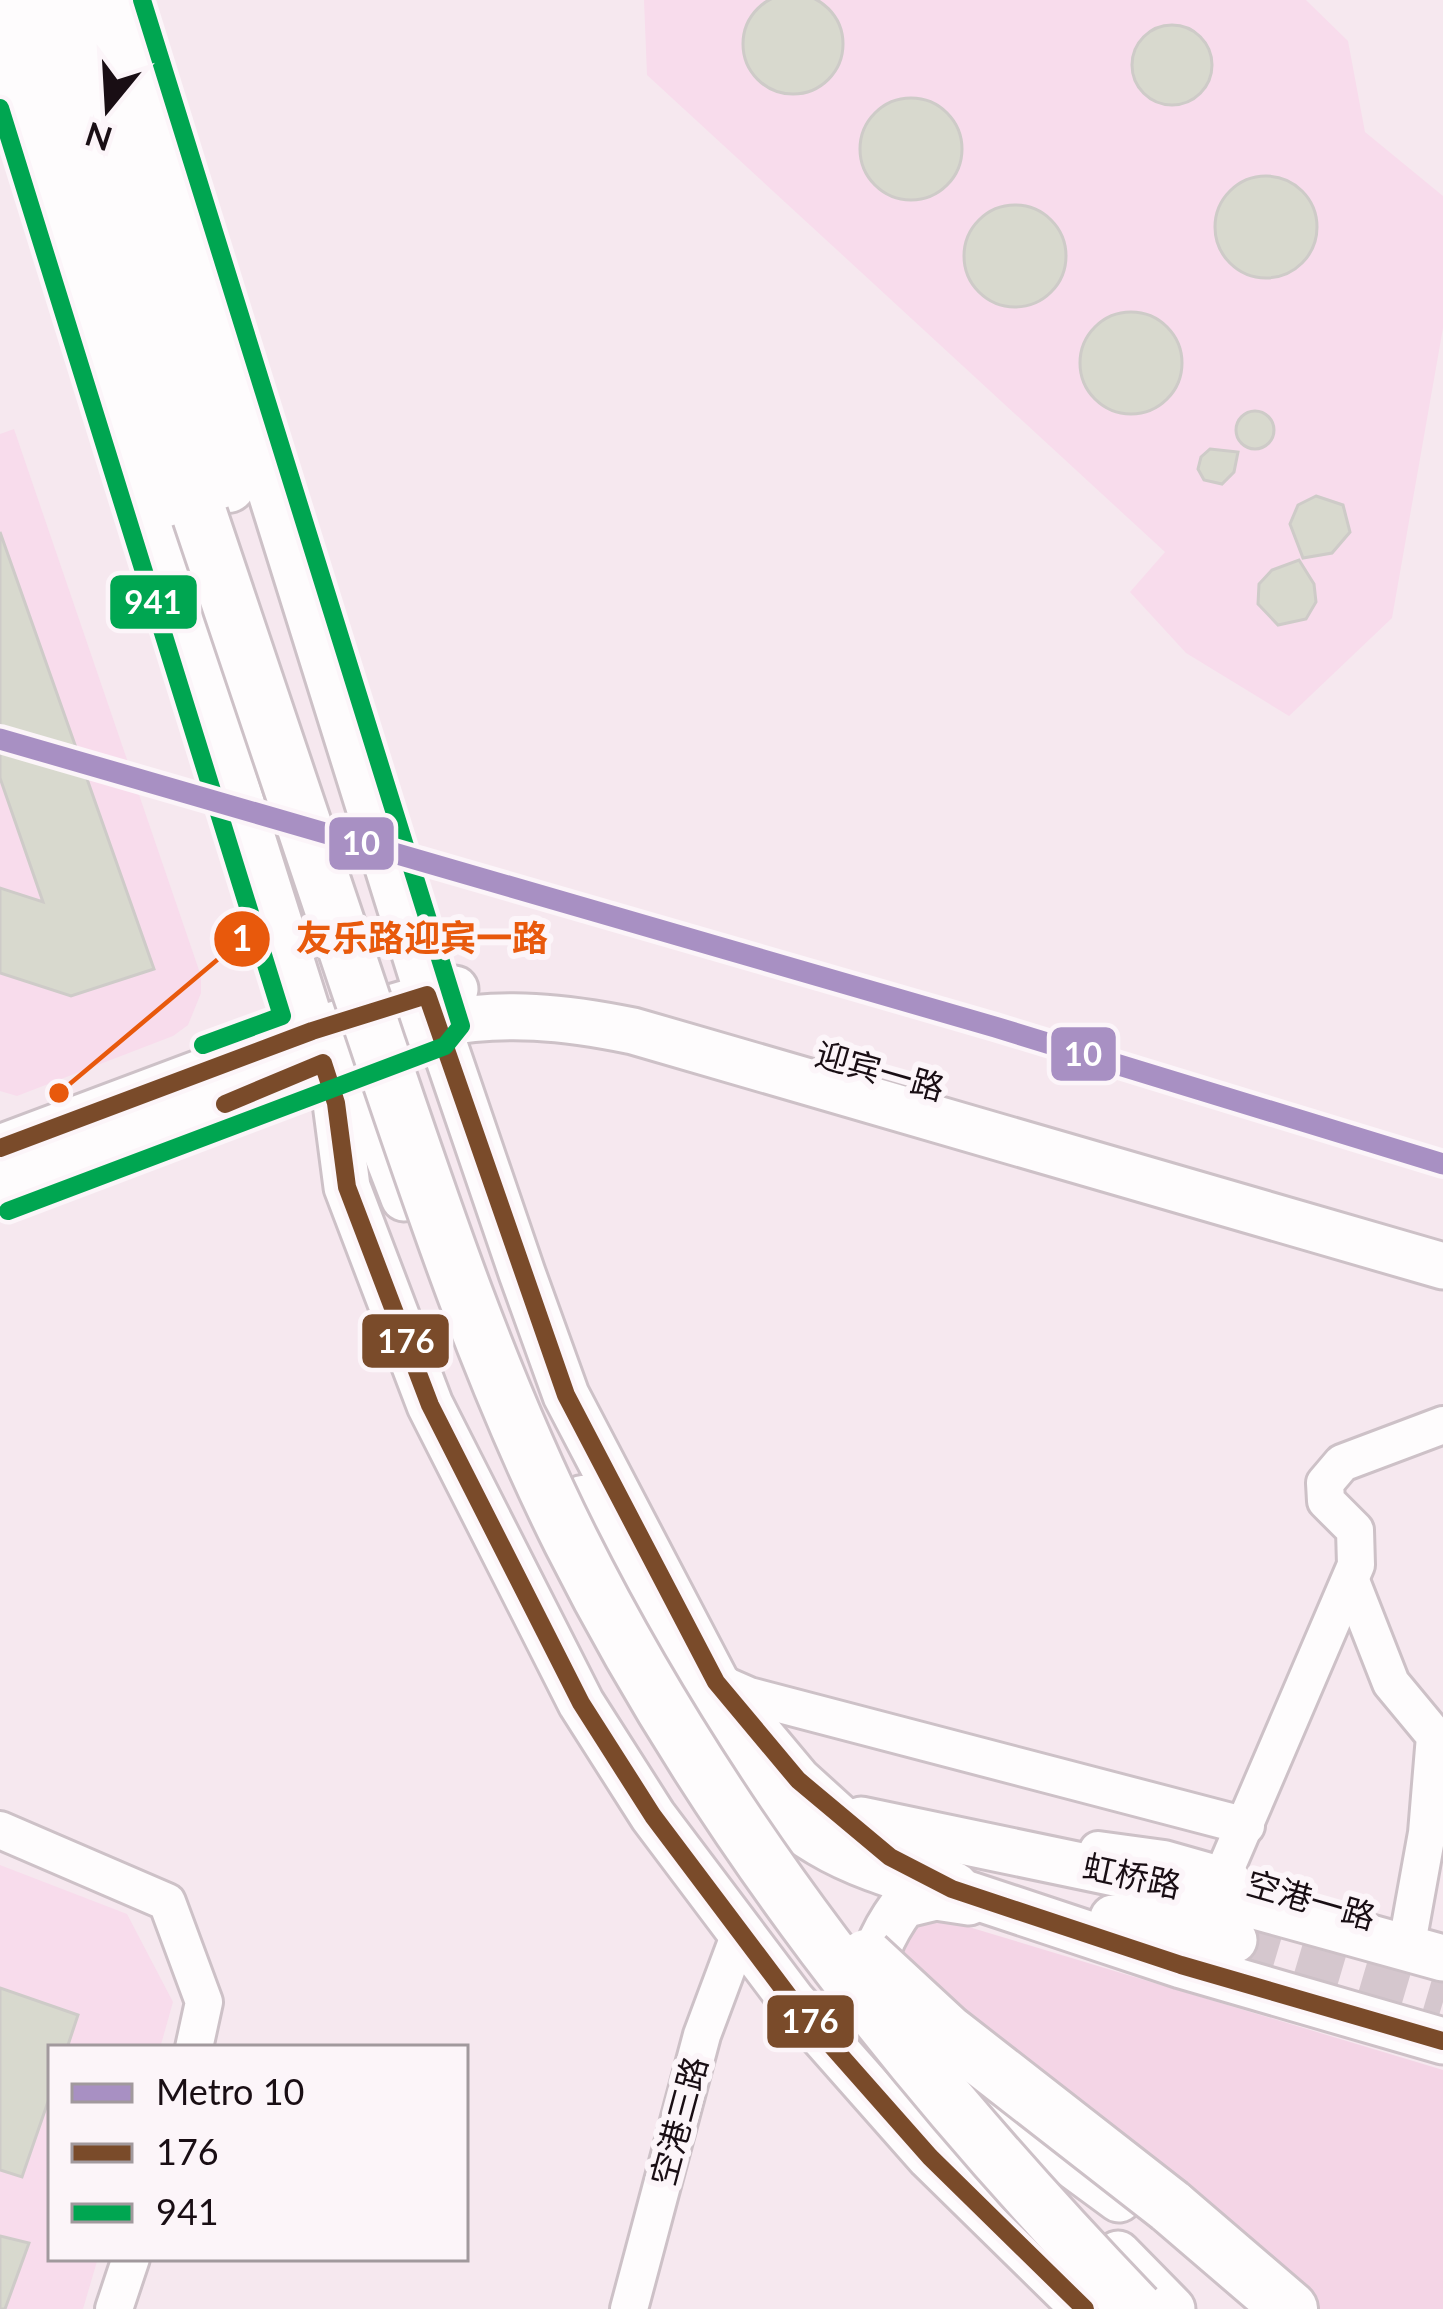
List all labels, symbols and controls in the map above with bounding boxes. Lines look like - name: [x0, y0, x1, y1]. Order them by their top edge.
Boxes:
- north arrow: [48, 48, 168, 168]
- text: N: [80, 115, 117, 160]
- line badge: 941: [108, 573, 199, 631]
- text: 941: [124, 581, 182, 621]
- line badge: 10: [327, 815, 396, 872]
- text: 10: [342, 822, 380, 862]
- callout: 友乐路迎宾一路: [212, 903, 572, 975]
- text: 1: [232, 915, 252, 959]
- text: 友乐路迎宾一路: [296, 915, 548, 959]
- line badge: 10: [1049, 1025, 1118, 1083]
- street label: 迎宾一路: [811, 1033, 949, 1107]
- text: 10: [1064, 1033, 1102, 1073]
- line badge: 176: [360, 1312, 451, 1370]
- text: 176: [377, 1320, 435, 1360]
- street label: 虹桥路: [1080, 1845, 1185, 1905]
- street label: 空港一路: [1242, 1862, 1380, 1936]
- line badge: 176: [765, 1993, 856, 2050]
- text: 176: [781, 2000, 839, 2040]
- legend: [48, 2045, 468, 2261]
- street label: 空港三路: [642, 2052, 714, 2190]
- text: Metro 10: [156, 2069, 304, 2113]
- text: 176: [156, 2129, 219, 2173]
- text: 941: [156, 2189, 219, 2233]

